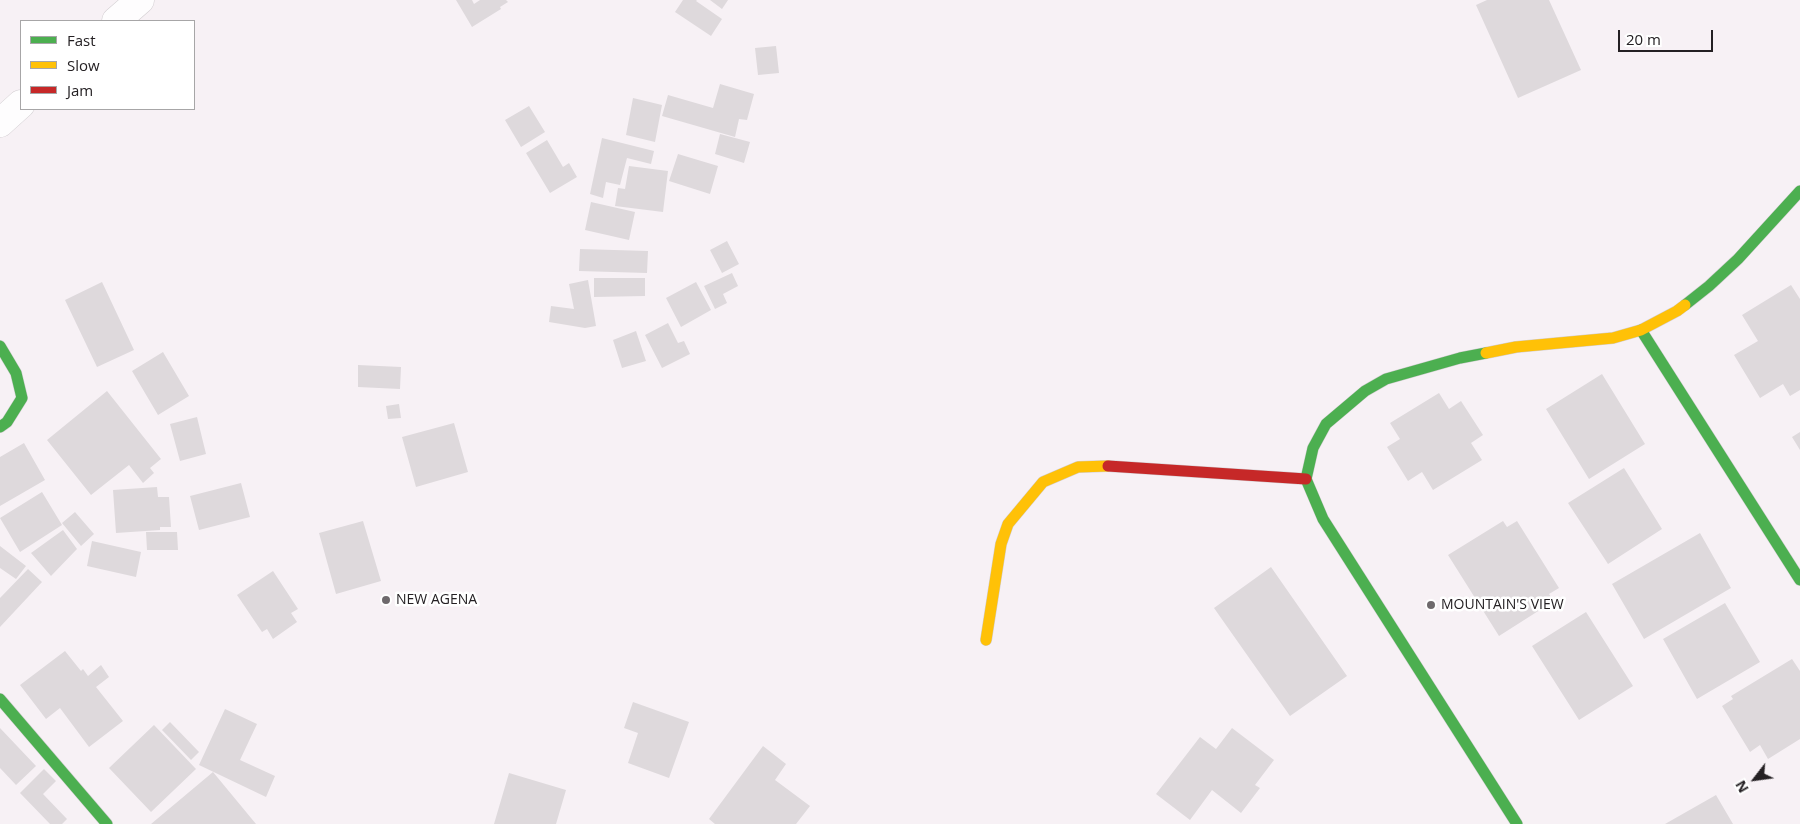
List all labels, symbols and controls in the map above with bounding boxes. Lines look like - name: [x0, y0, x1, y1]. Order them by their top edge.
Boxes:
- legend: [20, 20, 195, 110]
- scale bar: [1620, 20, 1715, 52]
- text: 20 m: [1626, 29, 1661, 49]
- text: Fast: [67, 30, 96, 50]
- text: Slow: [67, 55, 100, 75]
- text: Jam: [67, 80, 93, 100]
- place label: NEW AGENA: [396, 592, 477, 608]
- marker: NEW AGENA: [380, 594, 392, 606]
- place label: MOUNTAIN'S VIEW: [1441, 597, 1564, 613]
- marker: MOUNTAIN'S VIEW: [1425, 599, 1437, 611]
- north arrow: [1730, 754, 1780, 804]
- text: N: [1731, 777, 1753, 796]

